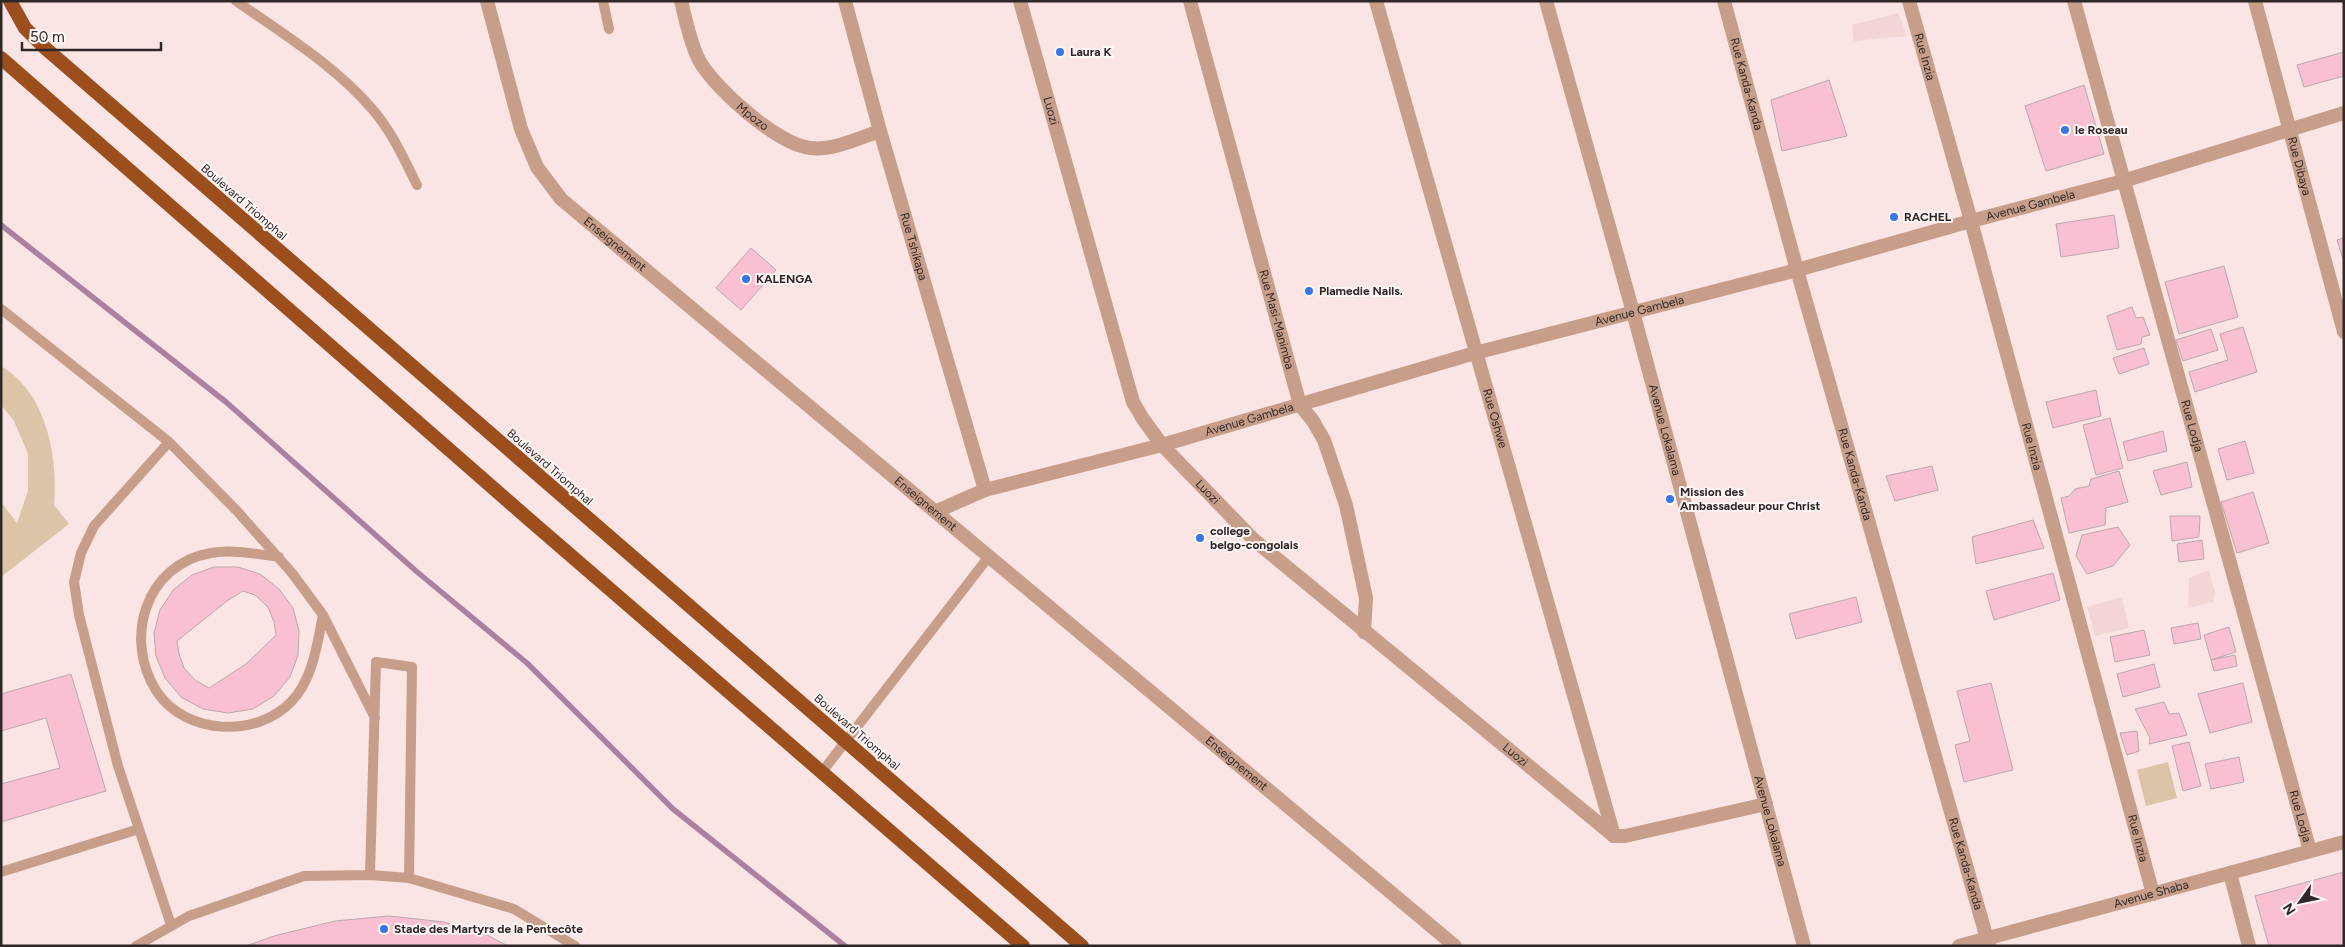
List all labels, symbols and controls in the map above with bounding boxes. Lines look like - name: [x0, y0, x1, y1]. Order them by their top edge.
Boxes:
- scale bar: [22, 20, 161, 52]
- text: 50 m: [30, 28, 65, 46]
- street label: Rue Inzia: [1911, 32, 1938, 82]
- street label: Rue Kanda-Kanda: [1727, 36, 1766, 132]
- place label: Laura K: [1070, 45, 1111, 59]
- marker: Laura K: [1054, 46, 1066, 58]
- street label: Luozi: [1040, 95, 1062, 126]
- street label: Mpozo: [733, 99, 771, 133]
- place label: le Roseau: [2075, 123, 2128, 137]
- marker: le Roseau: [2059, 124, 2071, 136]
- street label: Rue Dibaya: [2285, 135, 2314, 197]
- street label: Boulevard Triomphal: [198, 161, 290, 243]
- street label: Avenue Gambela: [1984, 187, 2076, 224]
- place label: RACHEL: [1904, 210, 1952, 224]
- street label: Rue Tshikapa: [897, 211, 930, 282]
- marker: RACHEL: [1888, 211, 1900, 223]
- street label: Enseignement: [581, 214, 649, 274]
- street label: Rue Masi-Manimba: [1256, 268, 1297, 371]
- place label: KALENGA: [756, 272, 813, 286]
- marker: KALENGA: [740, 273, 752, 285]
- place label: Plamedie Nails.: [1319, 284, 1403, 298]
- marker: Plamedie Nails.: [1303, 285, 1315, 297]
- street label: Avenue Gambela: [1593, 292, 1685, 329]
- street label: Avenue Lokalama: [1646, 383, 1684, 477]
- street label: Rue Oshwe: [1480, 387, 1510, 450]
- street label: Rue Lodja: [2178, 398, 2206, 454]
- street label: Avenue Gambela: [1203, 400, 1295, 439]
- street label: Rue Inzia: [2019, 421, 2045, 472]
- street label: Boulevard Triomphal: [504, 426, 596, 508]
- street label: Rue Kanda-Kanda: [1835, 426, 1875, 522]
- street label: Enseignement: [892, 474, 960, 534]
- street label: Luozi: [1193, 477, 1223, 507]
- place label: Mission des Ambassadeur pour Christ: [1680, 485, 1820, 513]
- marker: Mission des Ambassadeur pour Christ: [1664, 493, 1676, 505]
- place label: college belgo-congolais: [1210, 524, 1299, 552]
- marker: college belgo-congolais: [1194, 532, 1206, 544]
- street label: Boulevard Triomphal: [811, 691, 903, 773]
- street label: Enseignement: [1202, 733, 1271, 794]
- street label: Luozi: [1500, 740, 1531, 769]
- street label: Avenue Lokalama: [1751, 774, 1789, 868]
- street label: Rue Lodja: [2286, 789, 2314, 844]
- street label: Rue Inzia: [2125, 813, 2151, 864]
- street label: Rue Kanda-Kanda: [1946, 816, 1985, 912]
- street label: Avenue Shaba: [2112, 877, 2190, 911]
- north arrow: [2275, 877, 2325, 927]
- text: N: [2279, 900, 2300, 918]
- place label: Stade des Martyrs de la Pentecôte: [394, 922, 583, 936]
- marker: Stade des Martyrs de la Pentecôte: [378, 923, 390, 935]

